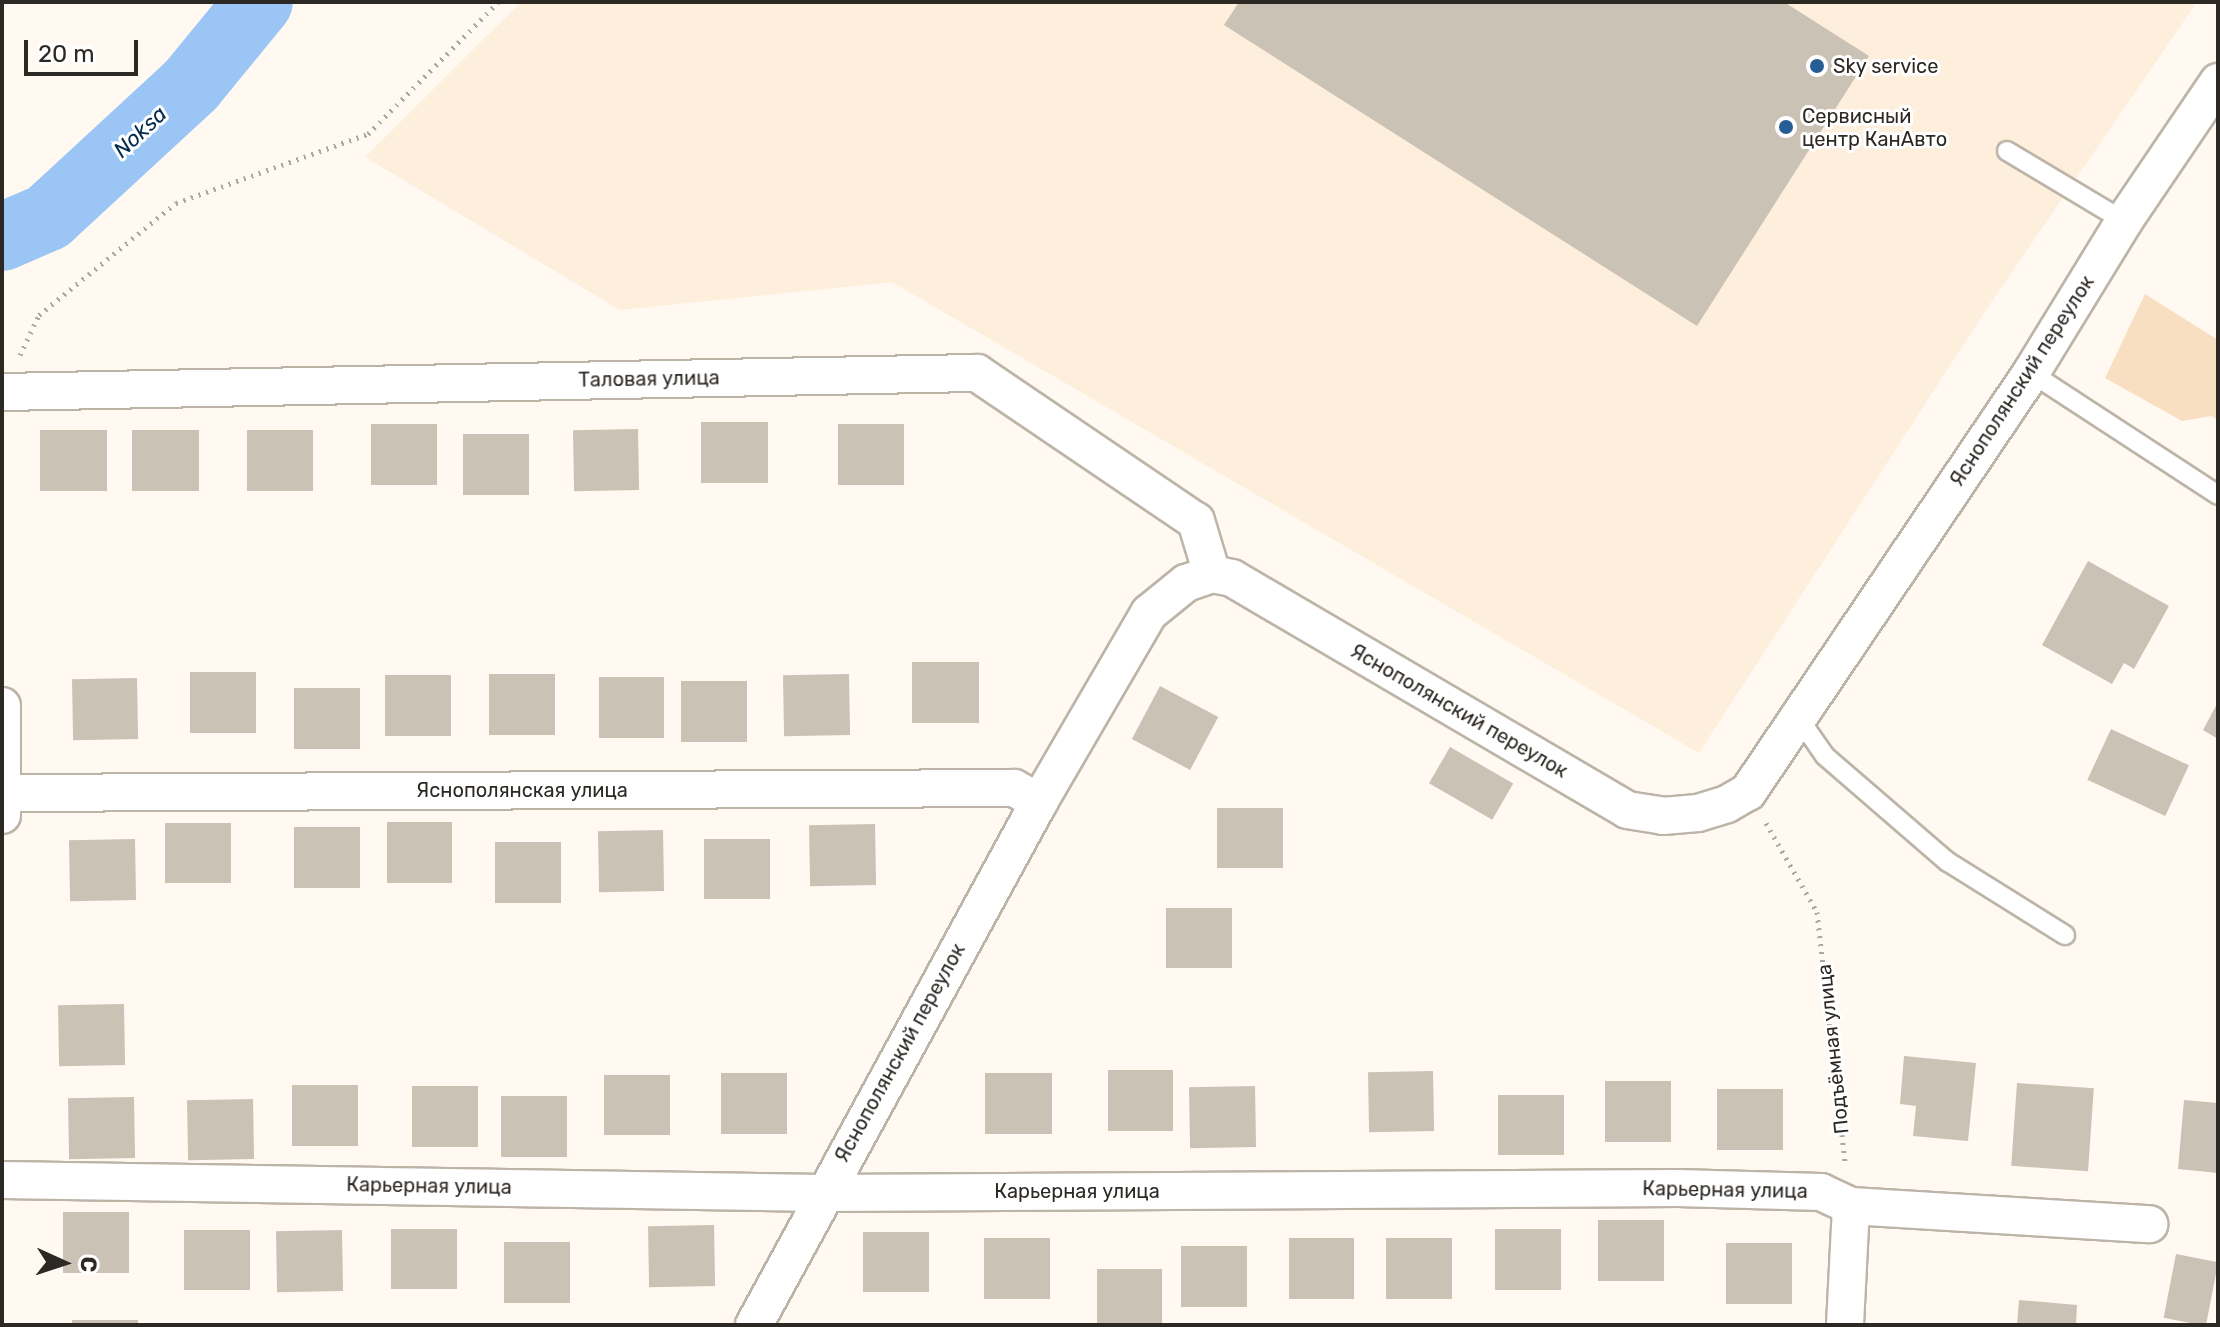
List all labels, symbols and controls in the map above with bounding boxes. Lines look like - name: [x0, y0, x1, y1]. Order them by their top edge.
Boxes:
- scale bar: [28, 24, 142, 74]
- text: 20 m: [38, 40, 95, 68]
- place label: Sky service: [1833, 54, 1939, 78]
- marker: Sky service: [1808, 57, 1826, 75]
- water label: Noksa: [108, 101, 172, 163]
- place label: Сервисный центр КанАвто: [1802, 104, 1947, 151]
- marker: Сервисный центр КанАвто: [1777, 118, 1795, 136]
- street label: Яснополянский переулок: [1945, 271, 2099, 491]
- street label: Таловая улица: [578, 366, 720, 392]
- street label: Яснополянский переулок: [1346, 639, 1572, 783]
- street label: Яснополянская улица: [416, 778, 628, 802]
- street label: Яснополянский переулок: [830, 939, 970, 1167]
- street label: Подъёмная улица: [1812, 963, 1854, 1135]
- street label: Карьерная улица: [346, 1173, 512, 1199]
- street label: Карьерная улица: [1642, 1177, 1808, 1203]
- street label: Карьерная улица: [994, 1179, 1160, 1203]
- north arrow: [24, 1223, 104, 1303]
- text: С: [75, 1256, 102, 1273]

